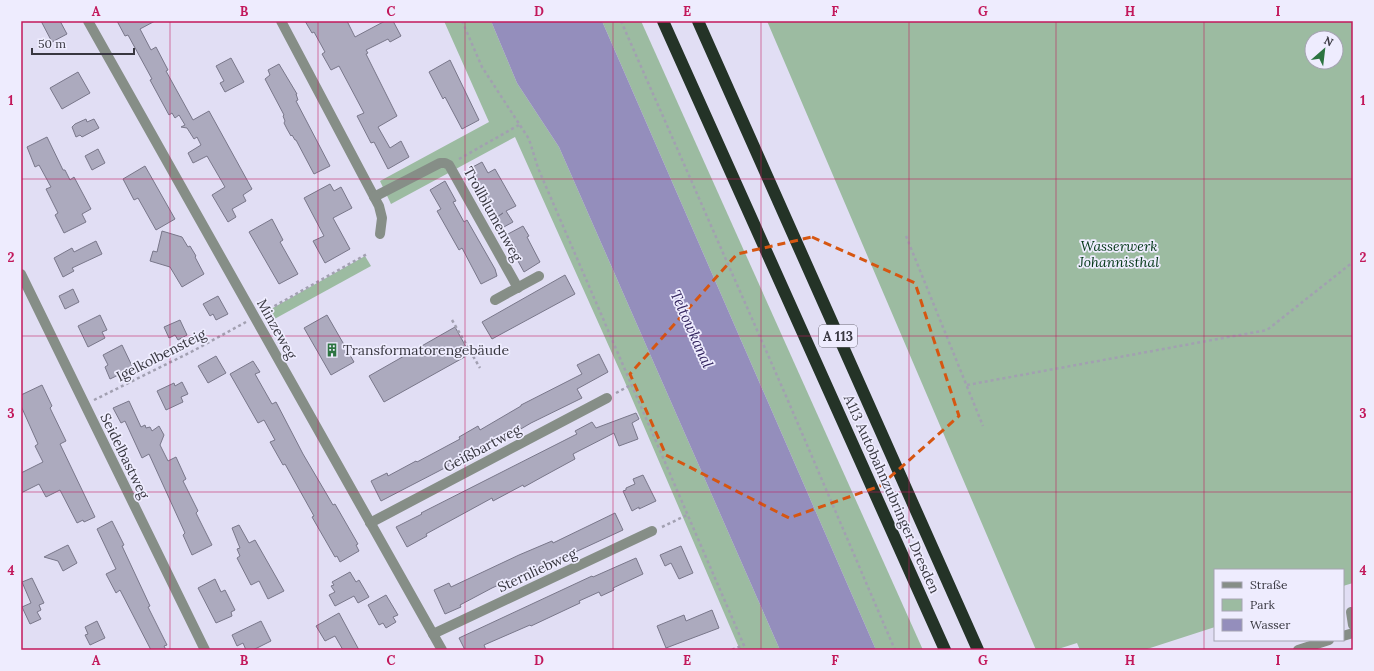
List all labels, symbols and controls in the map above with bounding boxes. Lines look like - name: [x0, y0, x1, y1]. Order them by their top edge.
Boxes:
- text: A: [92, 3, 101, 20]
- text: B: [240, 3, 249, 20]
- text: C: [387, 3, 396, 20]
- text: D: [534, 3, 544, 20]
- text: E: [683, 3, 691, 20]
- text: F: [831, 3, 839, 20]
- text: G: [978, 3, 988, 20]
- text: H: [1125, 3, 1135, 20]
- text: I: [1275, 3, 1281, 20]
- scale bar: [32, 30, 134, 56]
- north arrow: [1304, 30, 1344, 70]
- text: N: [1322, 33, 1336, 50]
- text: 50 m: [38, 36, 66, 51]
- text: 1: [8, 92, 14, 109]
- text: 1: [1360, 92, 1366, 109]
- street label: Trollblumenweg: [460, 163, 527, 265]
- park label: Wasserwerk Johannisthal: [1078, 237, 1159, 271]
- text: 2: [8, 249, 15, 266]
- text: 2: [1360, 249, 1367, 266]
- water label: Teltowkanal: [666, 287, 718, 372]
- street label: Minzeweg: [253, 296, 301, 363]
- street label: Igelkolbensteig: [113, 325, 209, 385]
- road number: A 113: [819, 325, 857, 347]
- place label: Transformatorengebäude: [343, 341, 509, 359]
- building icon: Transformatorengebäude: [324, 342, 340, 358]
- street label: A113 Autobahnzubringer Dresden: [840, 391, 944, 597]
- text: 3: [7, 405, 15, 422]
- text: 3: [1359, 405, 1367, 422]
- street label: Seidelbastweg: [96, 410, 154, 502]
- street label: Geißbartweg: [440, 420, 524, 476]
- street label: Sternliebweg: [495, 544, 580, 596]
- text: 4: [7, 562, 15, 579]
- text: 4: [1359, 562, 1367, 579]
- legend: [1214, 569, 1344, 641]
- text: Straße: [1250, 577, 1288, 592]
- text: Park: [1250, 597, 1276, 612]
- text: Wasser: [1250, 617, 1291, 632]
- text: A: [92, 652, 101, 669]
- text: B: [240, 652, 249, 669]
- text: C: [387, 652, 396, 669]
- text: D: [534, 652, 544, 669]
- text: E: [683, 652, 691, 669]
- text: F: [831, 652, 839, 669]
- text: G: [978, 652, 988, 669]
- text: H: [1125, 652, 1135, 669]
- text: I: [1275, 652, 1281, 669]

